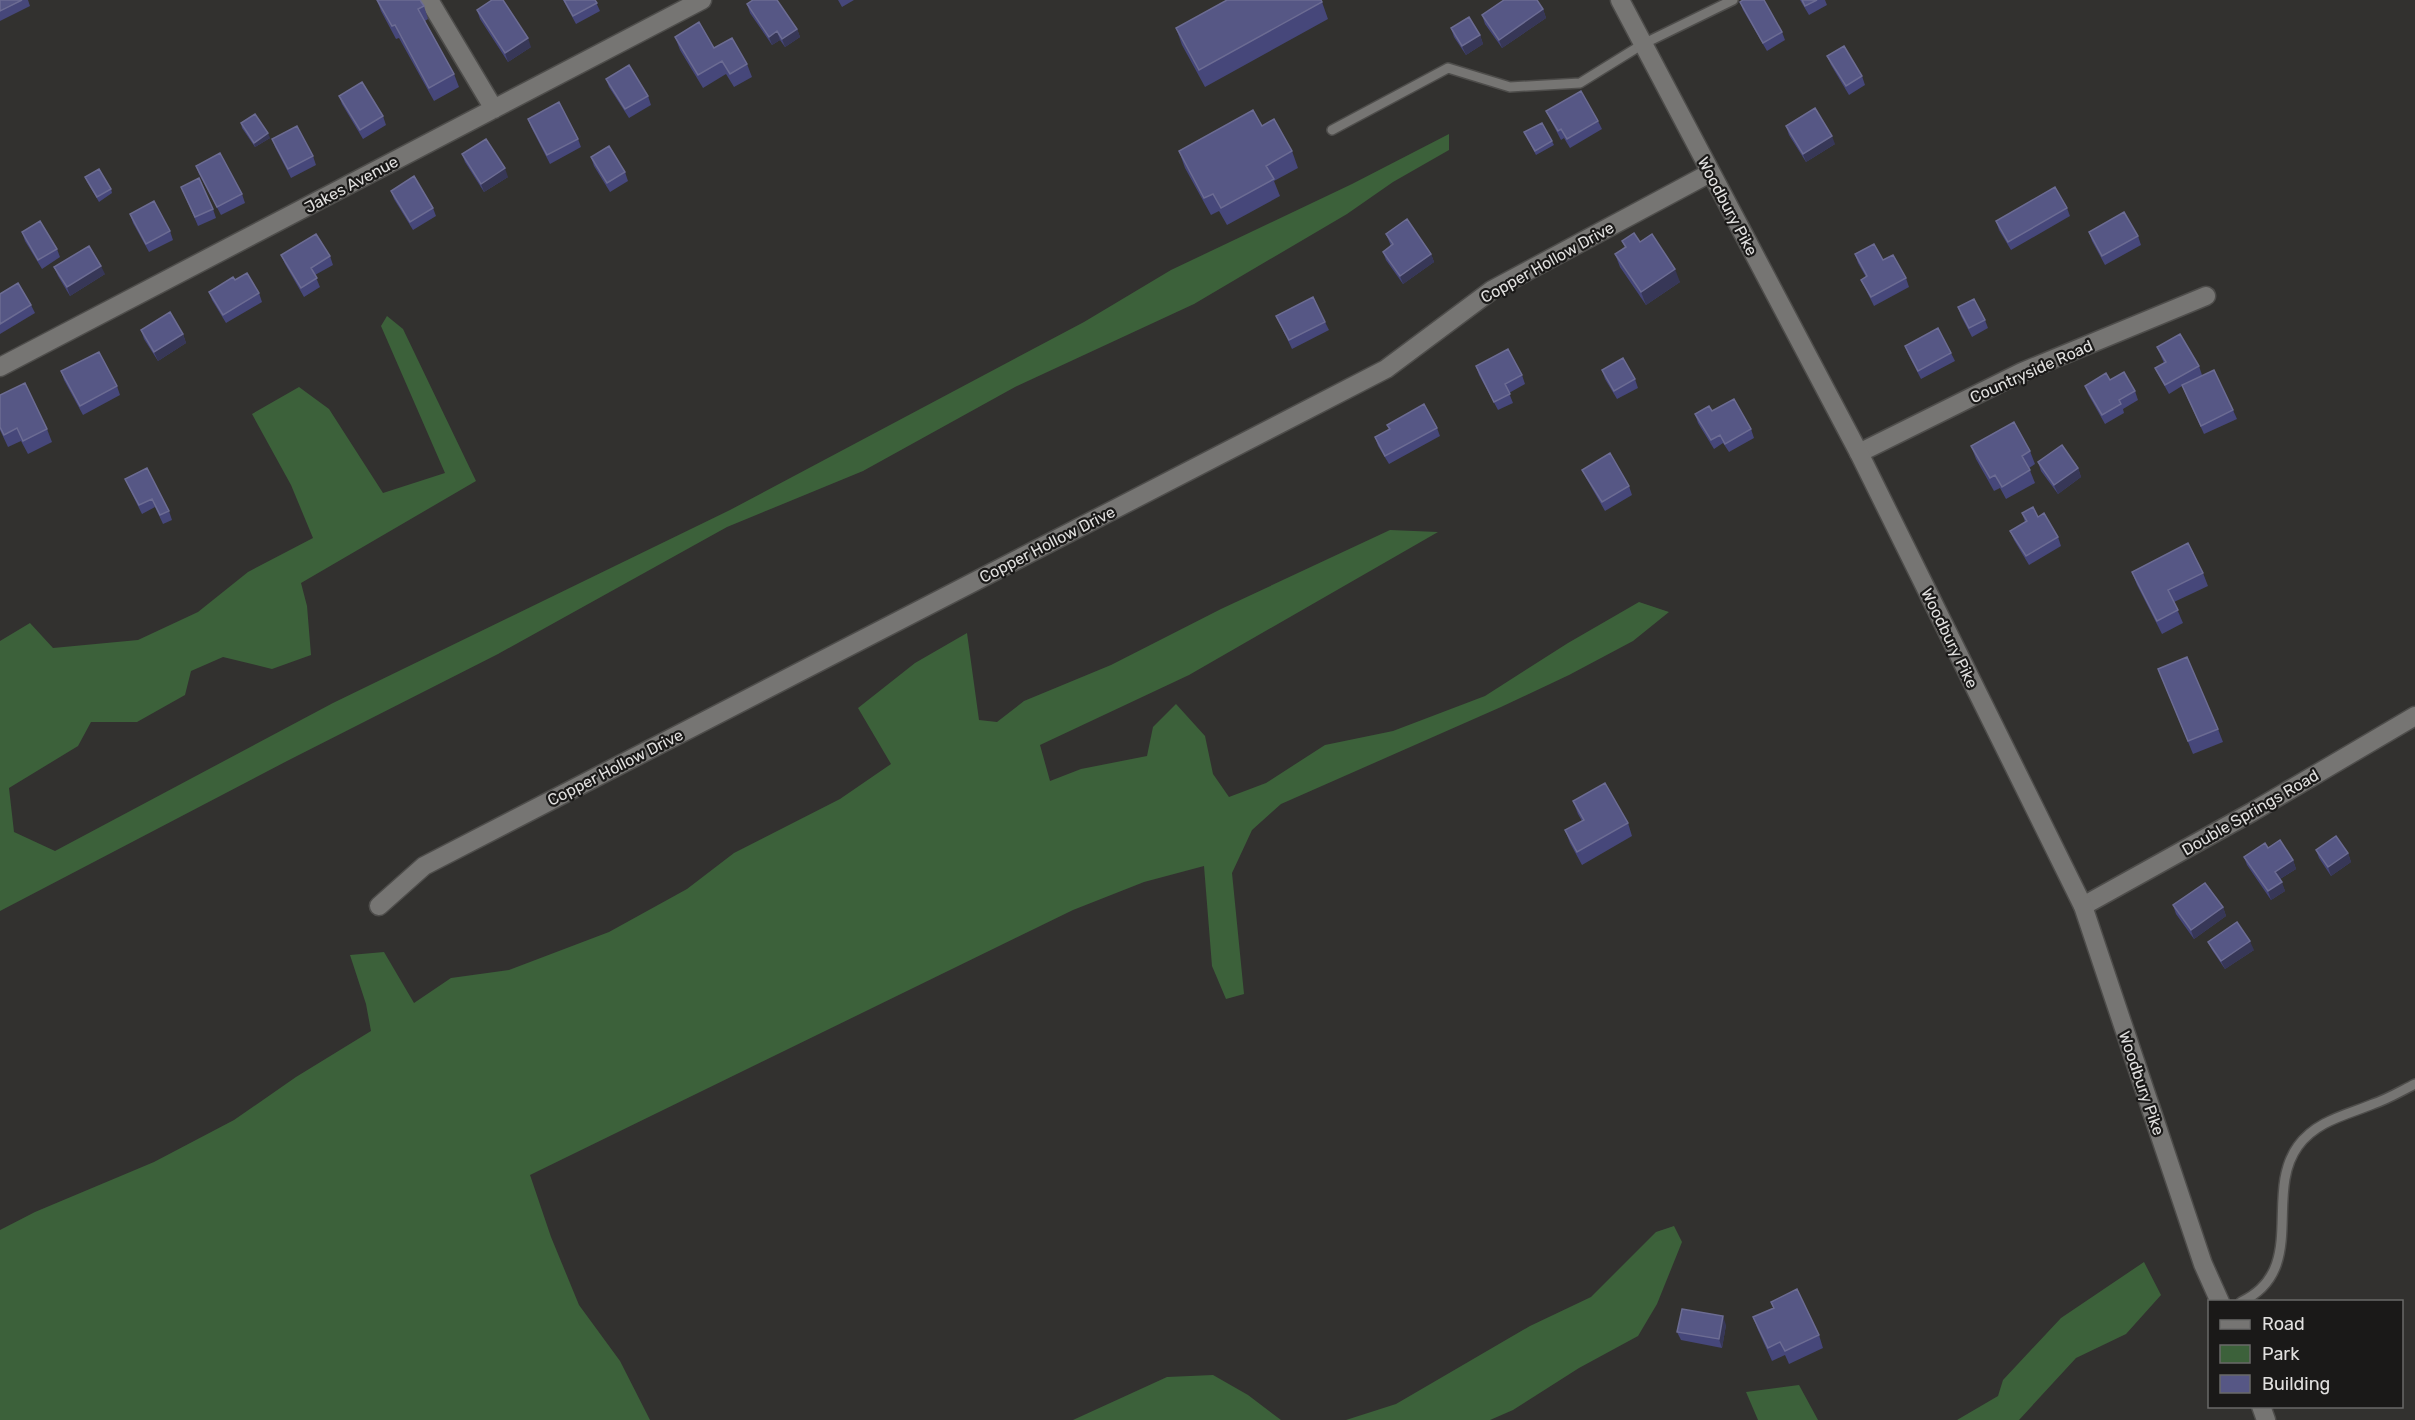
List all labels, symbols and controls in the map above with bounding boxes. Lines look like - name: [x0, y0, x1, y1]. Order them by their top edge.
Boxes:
- street label: Jakes Avenue: [301, 152, 401, 217]
- street label: Woodbury Pike: [1694, 154, 1762, 259]
- street label: Copper Hollow Drive: [1477, 218, 1617, 307]
- street label: Countryside Road: [1967, 336, 2096, 407]
- street label: Copper Hollow Drive: [976, 502, 1118, 587]
- street label: Woodbury Pike: [1917, 585, 1982, 691]
- street label: Copper Hollow Drive: [544, 725, 686, 810]
- street label: Double Springs Road: [2178, 765, 2322, 859]
- street label: Woodbury Pike: [2115, 1029, 2168, 1138]
- legend: [2208, 1300, 2403, 1408]
- text: Road: [2262, 1313, 2305, 1335]
- text: Park: [2262, 1343, 2300, 1365]
- text: Building: [2262, 1373, 2330, 1395]

